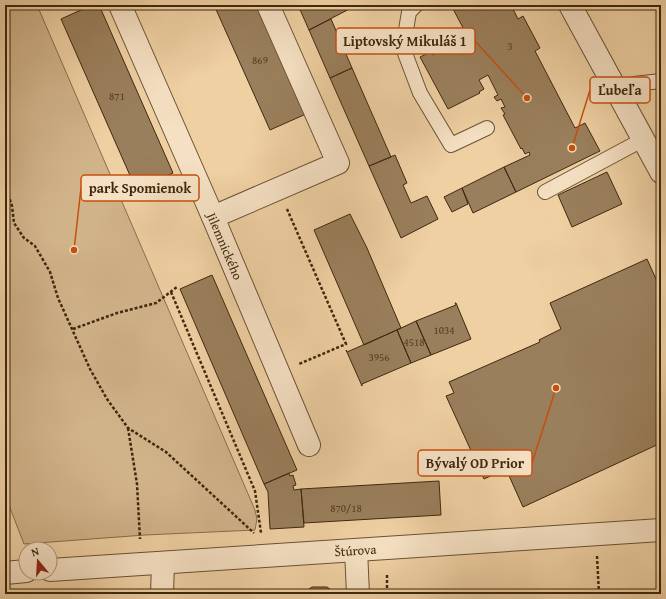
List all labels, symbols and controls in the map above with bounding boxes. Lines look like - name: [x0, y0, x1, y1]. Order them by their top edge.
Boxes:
- callout: Liptovský Mikuláš 1: [336, 28, 475, 54]
- text: Liptovský Mikuláš 1: [343, 31, 467, 51]
- house number: 3: [507, 38, 513, 54]
- house number: 869: [252, 52, 268, 68]
- callout: Ľubeľa: [590, 77, 650, 103]
- text: Ľubeľa: [598, 80, 642, 100]
- house number: 871: [109, 88, 125, 104]
- callout: park Spomienok: [81, 175, 199, 201]
- text: park Spomienok: [89, 178, 192, 198]
- street label: Jilemnického: [202, 208, 248, 283]
- house number: 1034: [433, 322, 455, 338]
- house number: 4518: [403, 334, 425, 350]
- house number: 3956: [368, 349, 390, 365]
- callout: Bývalý OD Prior: [418, 450, 532, 476]
- text: Bývalý OD Prior: [426, 453, 525, 473]
- house number: 870/18: [330, 500, 362, 516]
- street label: Štúrova: [334, 539, 378, 561]
- north arrow: [18, 541, 58, 581]
- text: N: [29, 543, 41, 560]

